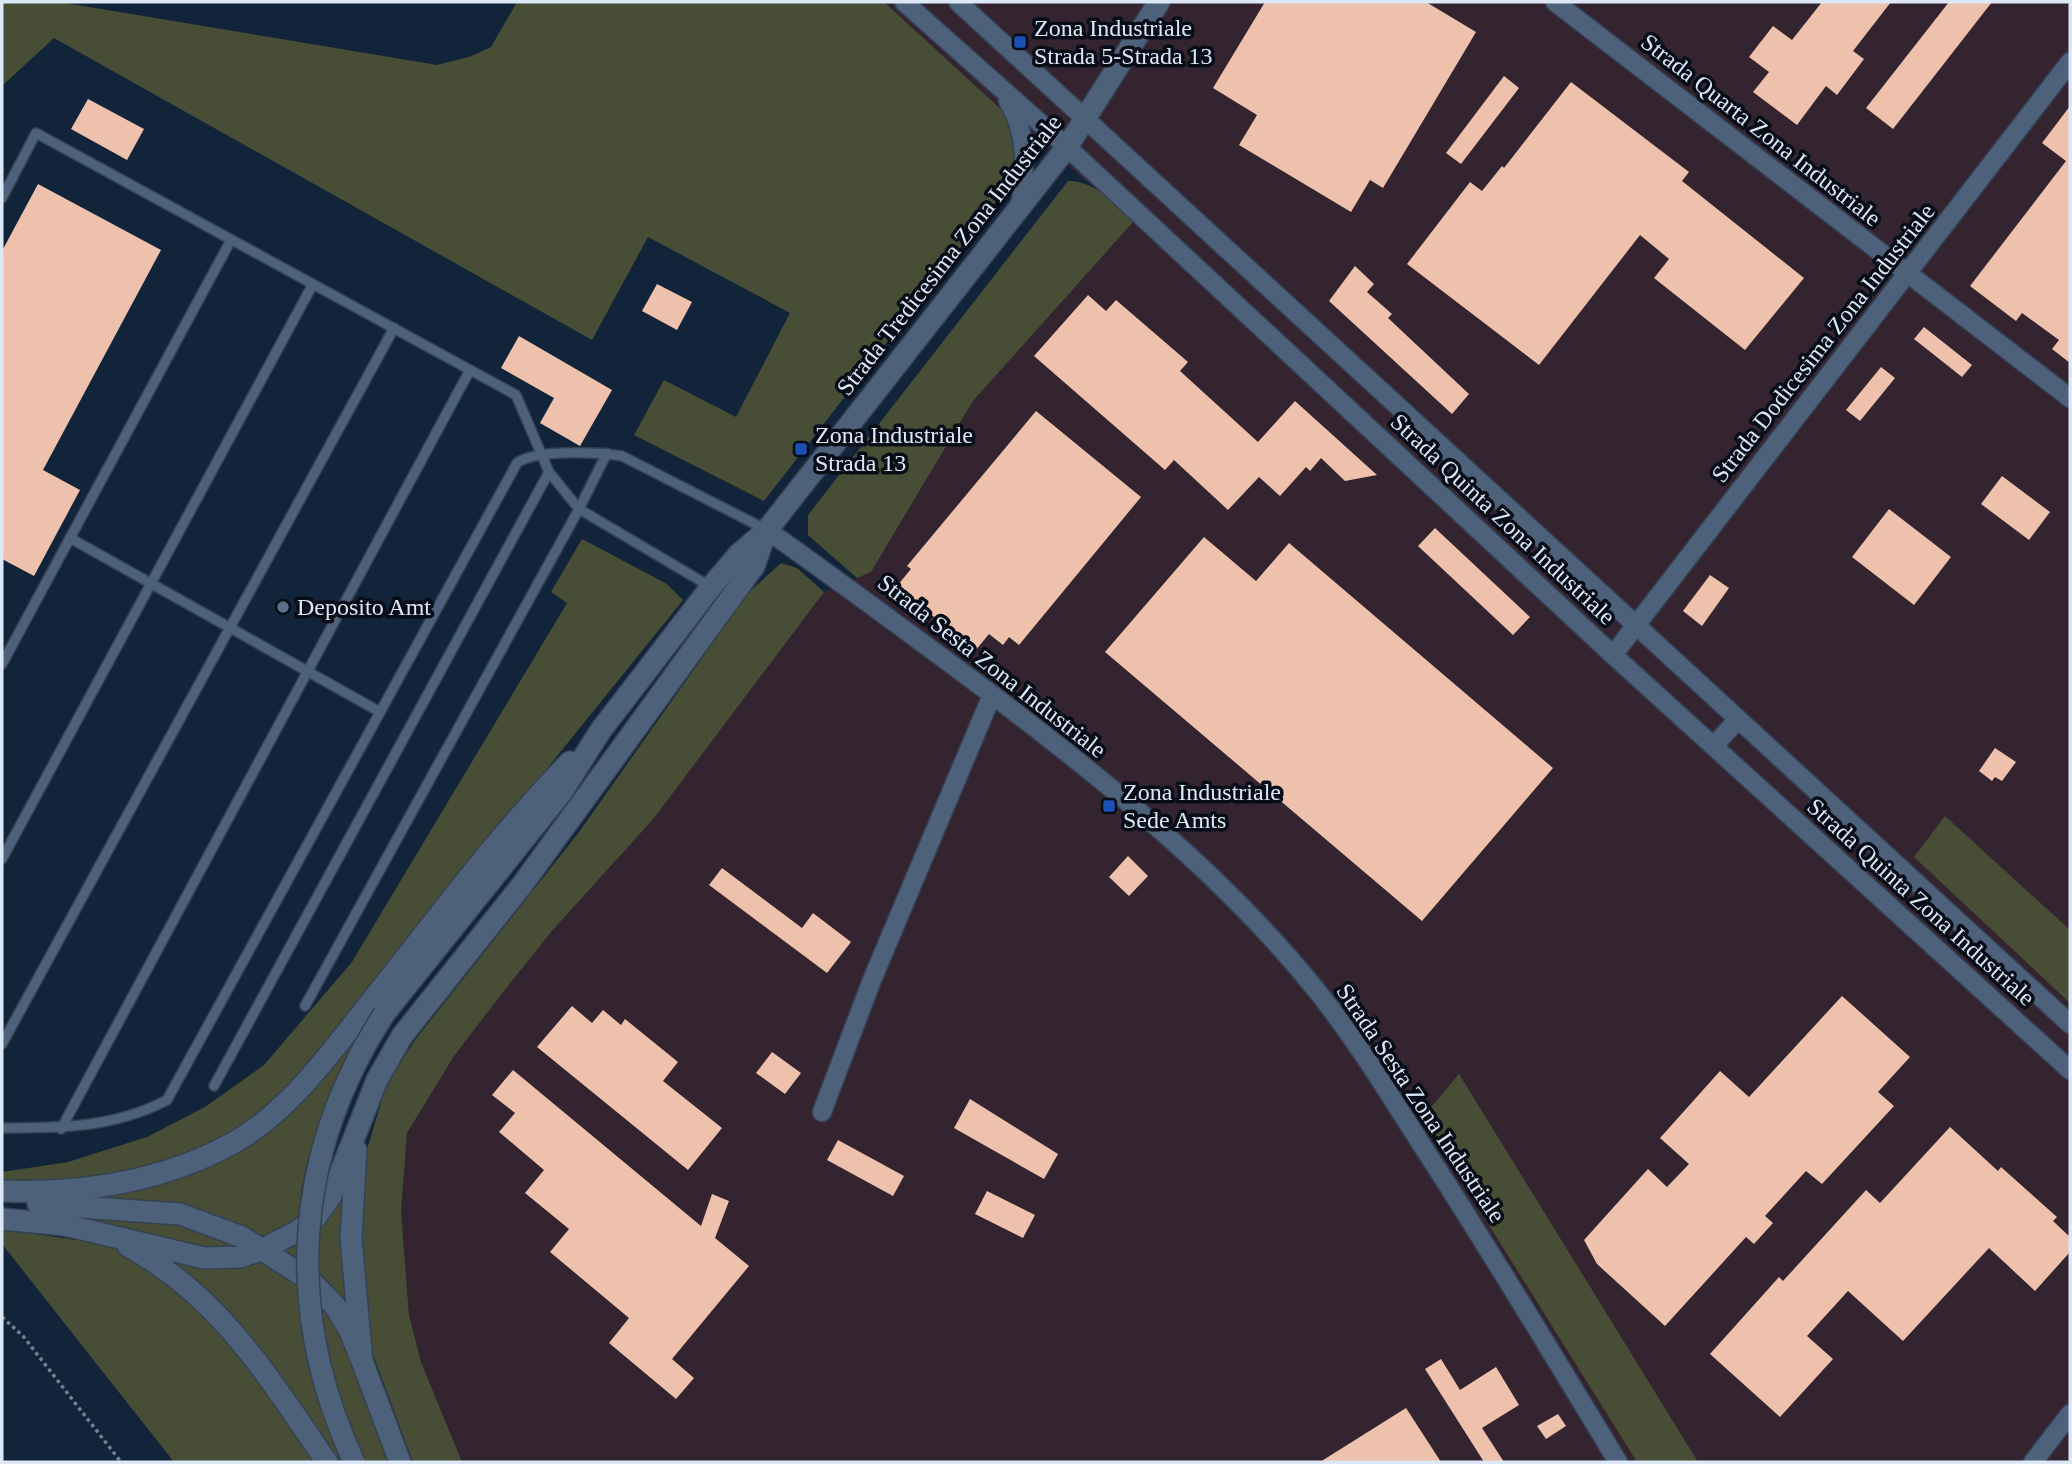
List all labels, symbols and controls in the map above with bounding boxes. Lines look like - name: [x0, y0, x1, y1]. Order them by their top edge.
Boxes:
- place label: Zona Industriale Strada 5-Strada 13: [1034, 15, 1213, 69]
- street label: Strada Quarta Zona Industriale: [1636, 28, 1886, 232]
- marker: Zona Industriale Strada 5-Strada 13: [1012, 34, 1028, 50]
- street label: Strada Tredicesima Zona Industriale: [831, 110, 1067, 400]
- street label: Strada Dodicesima Zona Industriale: [1706, 199, 1940, 487]
- street label: Strada Quinta Zona Industriale: [1386, 408, 1620, 630]
- place label: Zona Industriale Strada 13: [815, 422, 973, 476]
- marker: Zona Industriale Strada 13: [793, 441, 809, 457]
- street label: Strada Sesta Zona Industriale: [873, 569, 1111, 763]
- place label: Deposito Amt: [297, 594, 431, 620]
- marker: Deposito Amt: [275, 599, 291, 615]
- place label: Zona Industriale Sede Amts: [1123, 779, 1281, 833]
- street label: Strada Quinta Zona Industriale: [1802, 793, 2040, 1011]
- marker: Zona Industriale Sede Amts: [1101, 798, 1117, 814]
- street label: Strada Sesta Zona Industriale: [1331, 979, 1511, 1227]

